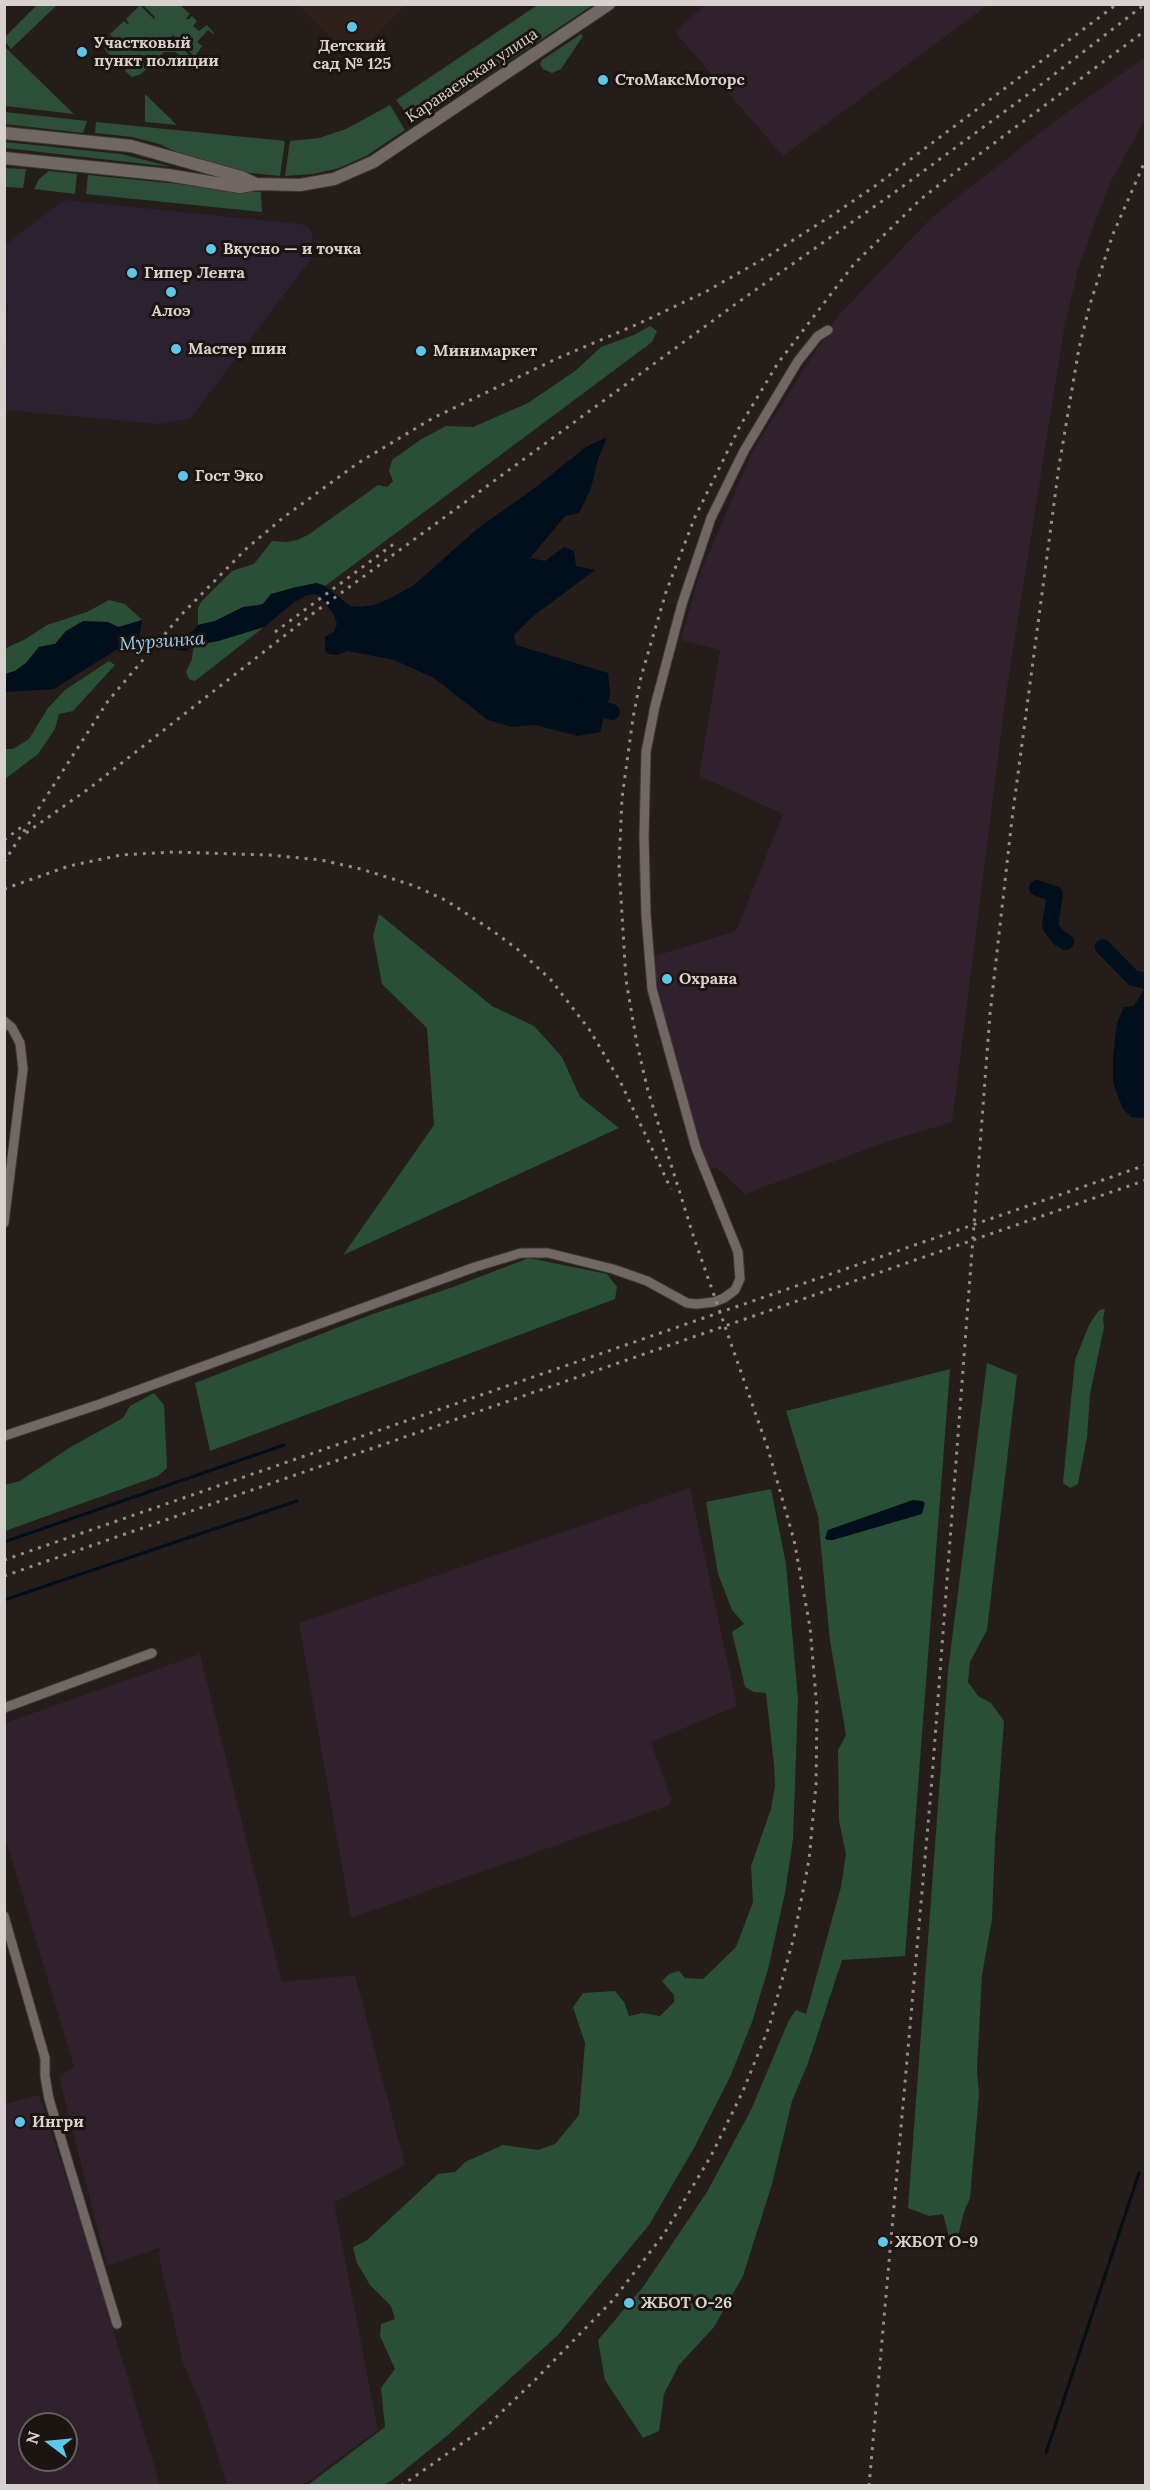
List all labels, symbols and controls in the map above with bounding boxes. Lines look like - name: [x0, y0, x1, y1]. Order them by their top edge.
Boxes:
- marker: Детский сад № 125: [345, 20, 359, 34]
- street label: Караваевская улица: [402, 25, 542, 127]
- place label: Участковый пункт полиции: [94, 33, 219, 71]
- place label: Детский сад № 125: [313, 36, 391, 74]
- marker: Участковый пункт полиции: [75, 45, 89, 59]
- place label: СтоМаксМоторс: [615, 70, 745, 90]
- marker: СтоМаксМоторс: [596, 73, 610, 87]
- place label: Вкусно — и точка: [223, 239, 361, 259]
- marker: Вкусно — и точка: [204, 242, 218, 256]
- place label: Гипер Лента: [144, 263, 245, 283]
- marker: Гипер Лента: [125, 266, 139, 280]
- marker: Алоэ: [164, 285, 178, 299]
- place label: Алоэ: [151, 301, 191, 321]
- place label: Мастер шин: [188, 339, 287, 359]
- place label: Минимаркет: [433, 341, 537, 361]
- marker: Мастер шин: [169, 342, 183, 356]
- marker: Минимаркет: [414, 344, 428, 358]
- place label: Гост Эко: [195, 466, 263, 486]
- marker: Гост Эко: [176, 469, 190, 483]
- water label: Мурзинка: [119, 628, 205, 656]
- place label: Охрана: [679, 969, 737, 989]
- marker: Охрана: [660, 972, 674, 986]
- place label: Ингри: [32, 2112, 84, 2132]
- marker: Ингри: [13, 2115, 27, 2129]
- place label: ЖБОТ О-9: [895, 2232, 978, 2252]
- marker: ЖБОТ О-9: [876, 2235, 890, 2249]
- place label: ЖБОТ О-26: [641, 2293, 732, 2313]
- marker: ЖБОТ О-26: [622, 2296, 636, 2310]
- north arrow: [18, 2412, 78, 2472]
- text: N: [21, 2429, 44, 2446]

